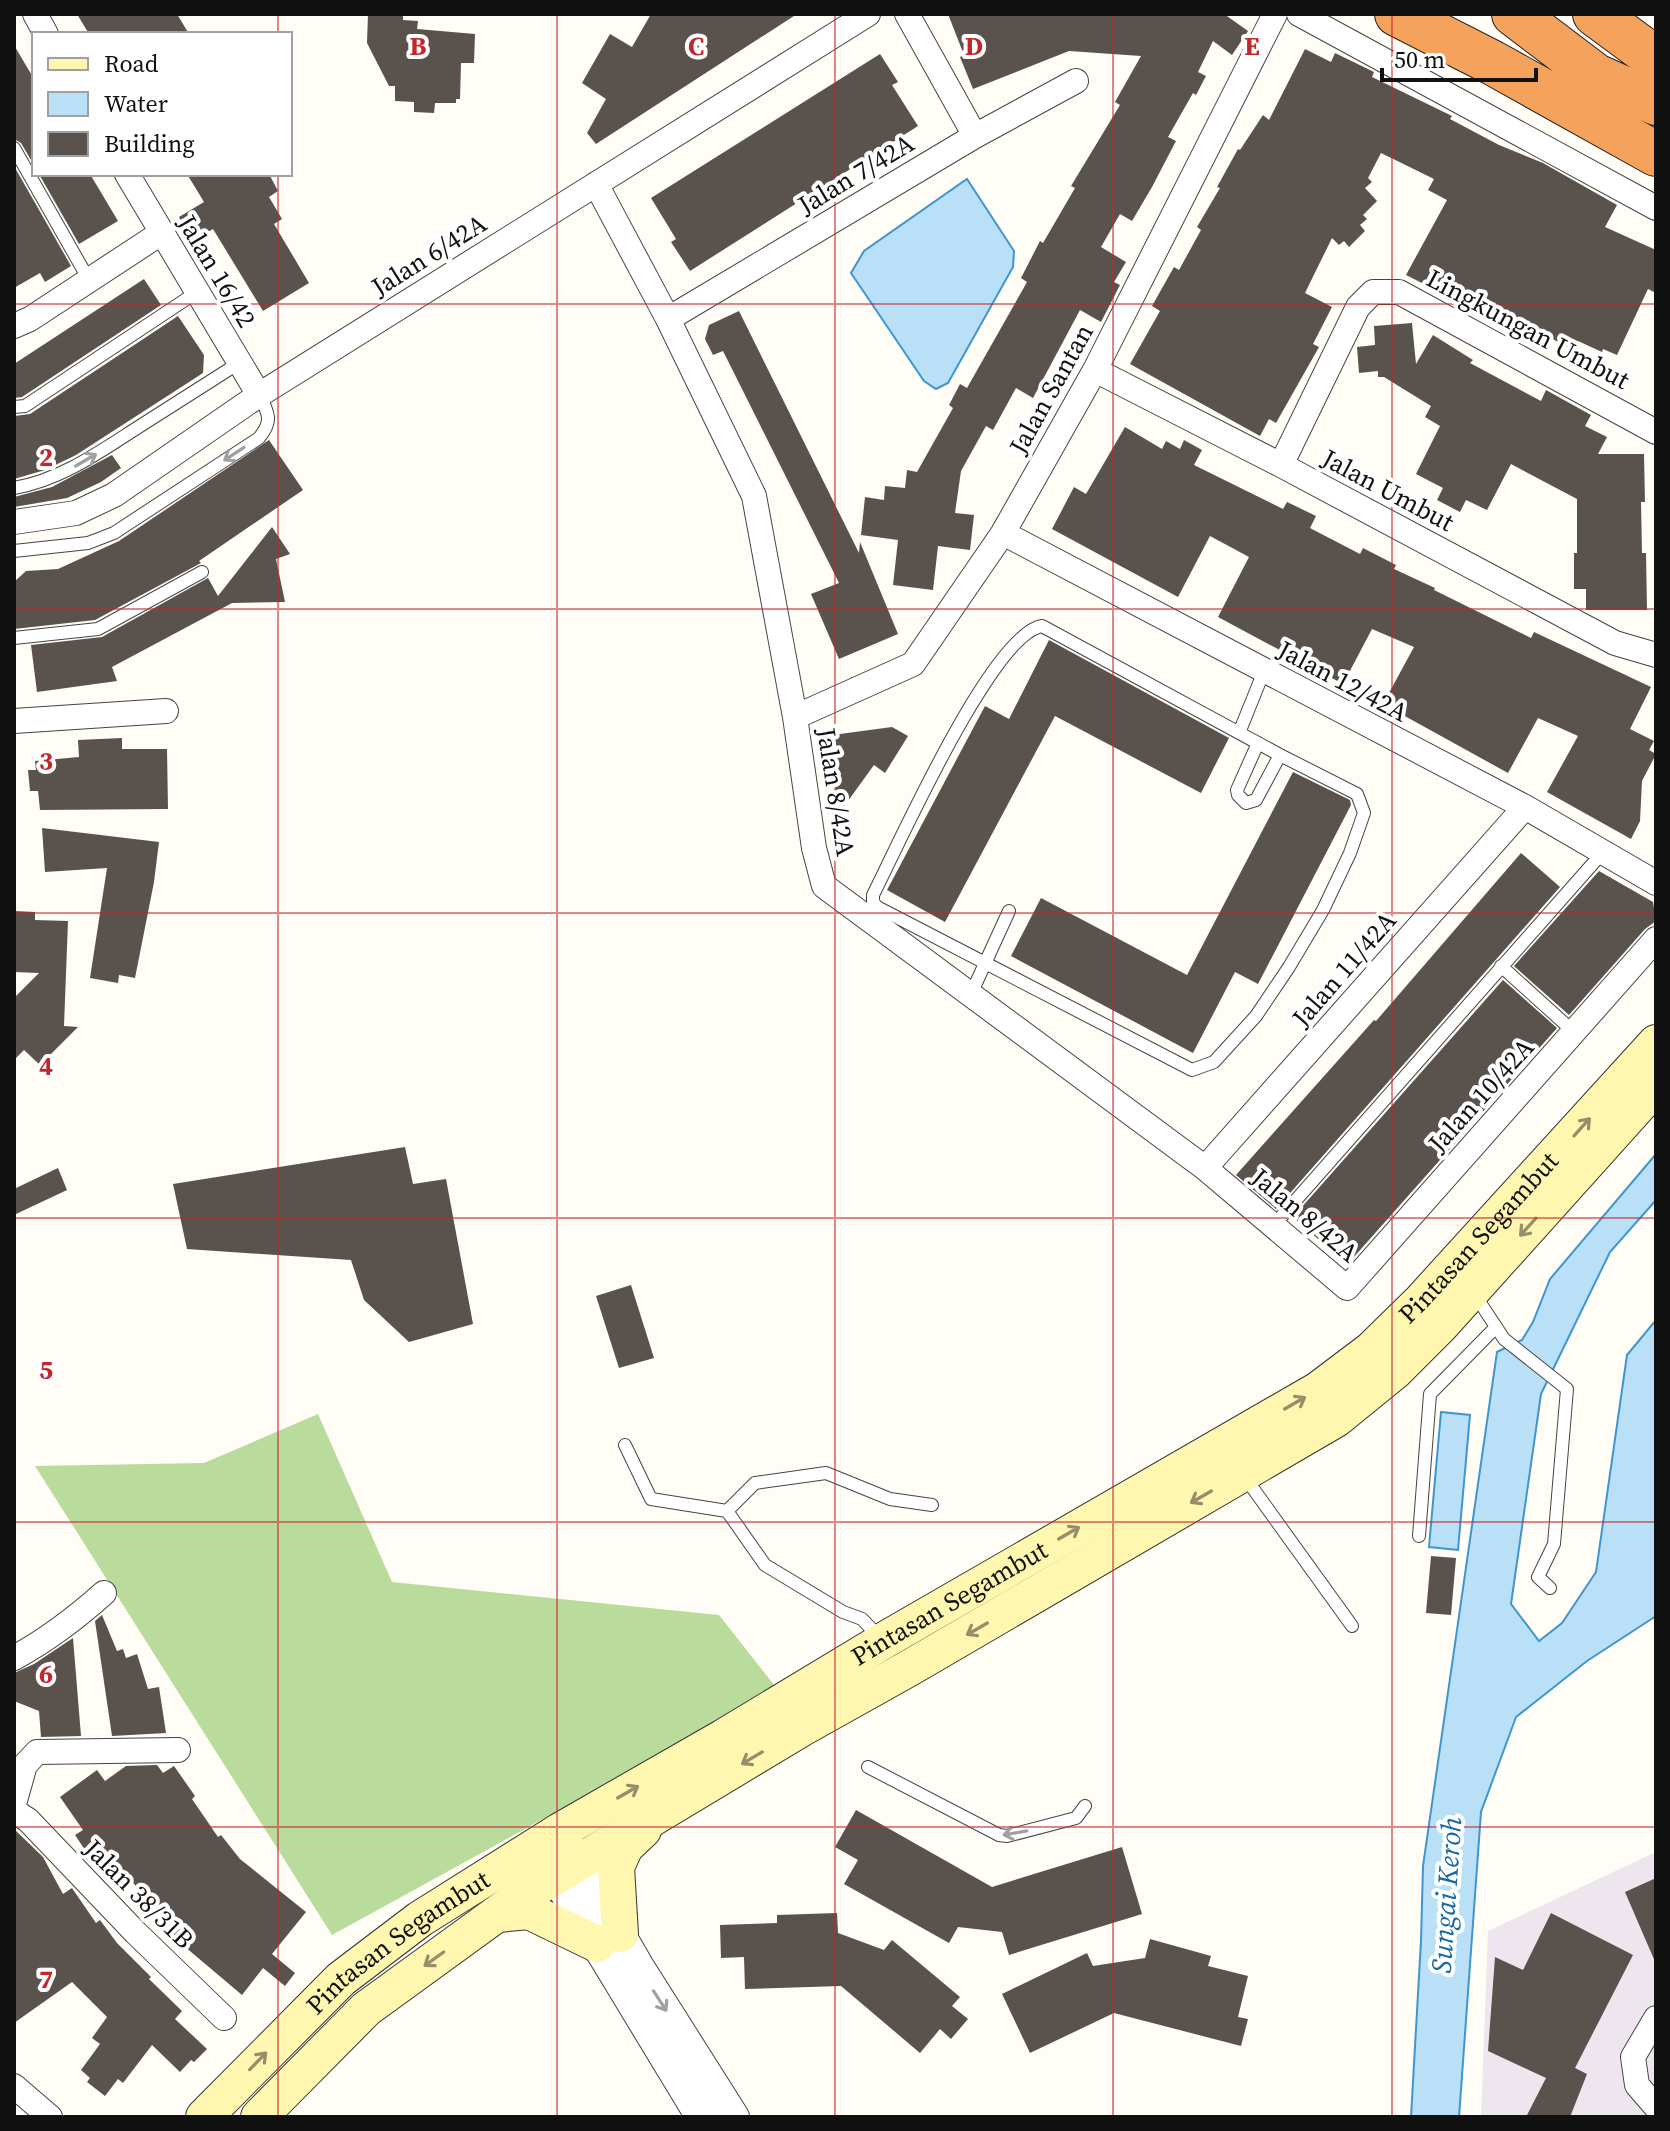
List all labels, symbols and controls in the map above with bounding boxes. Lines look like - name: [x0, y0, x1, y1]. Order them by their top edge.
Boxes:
- text: B: [410, 28, 427, 64]
- text: C: [688, 28, 704, 64]
- text: D: [965, 28, 983, 64]
- text: E: [1244, 28, 1260, 64]
- legend: [32, 32, 292, 176]
- scale bar: [1382, 32, 1536, 82]
- text: 50 m: [1394, 43, 1445, 76]
- text: Road: [104, 47, 159, 80]
- text: Water: [104, 87, 168, 120]
- street label: Jalan 7/42A: [790, 125, 921, 223]
- text: Building: [104, 127, 195, 160]
- street label: Jalan 6/42A: [364, 205, 493, 305]
- street label: Jalan 16/42: [169, 207, 265, 334]
- street label: Lingkungan Umbut: [1420, 260, 1636, 398]
- street label: Jalan Santan: [1000, 317, 1102, 462]
- text: 2: [39, 439, 53, 475]
- street label: Jalan Umbut: [1315, 440, 1461, 540]
- one-way arrow: [224, 446, 246, 463]
- one-way arrow: [74, 452, 97, 468]
- street label: Jalan 12/42A: [1271, 631, 1414, 730]
- street label: Jalan 8/42A: [808, 724, 864, 859]
- text: 3: [39, 743, 53, 779]
- street label: Jalan 11/42A: [1283, 903, 1404, 1035]
- street label: Jalan 10/42A: [1419, 1030, 1542, 1161]
- text: 4: [39, 1048, 53, 1084]
- one-way arrow: [1572, 1117, 1591, 1137]
- street label: Pintasan Segambut: [1390, 1143, 1567, 1331]
- street label: Jalan 8/42A: [1243, 1159, 1366, 1270]
- one-way arrow: [1519, 1217, 1538, 1237]
- text: 5: [39, 1352, 53, 1388]
- one-way arrow: [1283, 1395, 1306, 1411]
- one-way arrow: [1190, 1490, 1214, 1505]
- one-way arrow: [1057, 1525, 1080, 1541]
- street label: Pintasan Segambut: [844, 1532, 1054, 1674]
- one-way arrow: [966, 1621, 989, 1637]
- text: 6: [39, 1656, 53, 1692]
- one-way arrow: [741, 1750, 764, 1766]
- one-way arrow: [616, 1784, 639, 1800]
- water label: Sungai Keroh: [1422, 1816, 1470, 1974]
- one-way arrow: [1003, 1826, 1028, 1841]
- street label: Jalan 38/31B: [75, 1830, 202, 1957]
- street label: Pintasan Segambut: [298, 1861, 497, 2022]
- one-way arrow: [424, 1951, 446, 1967]
- text: 7: [39, 1961, 53, 1997]
- one-way arrow: [652, 1989, 668, 2011]
- one-way arrow: [249, 2051, 268, 2071]

